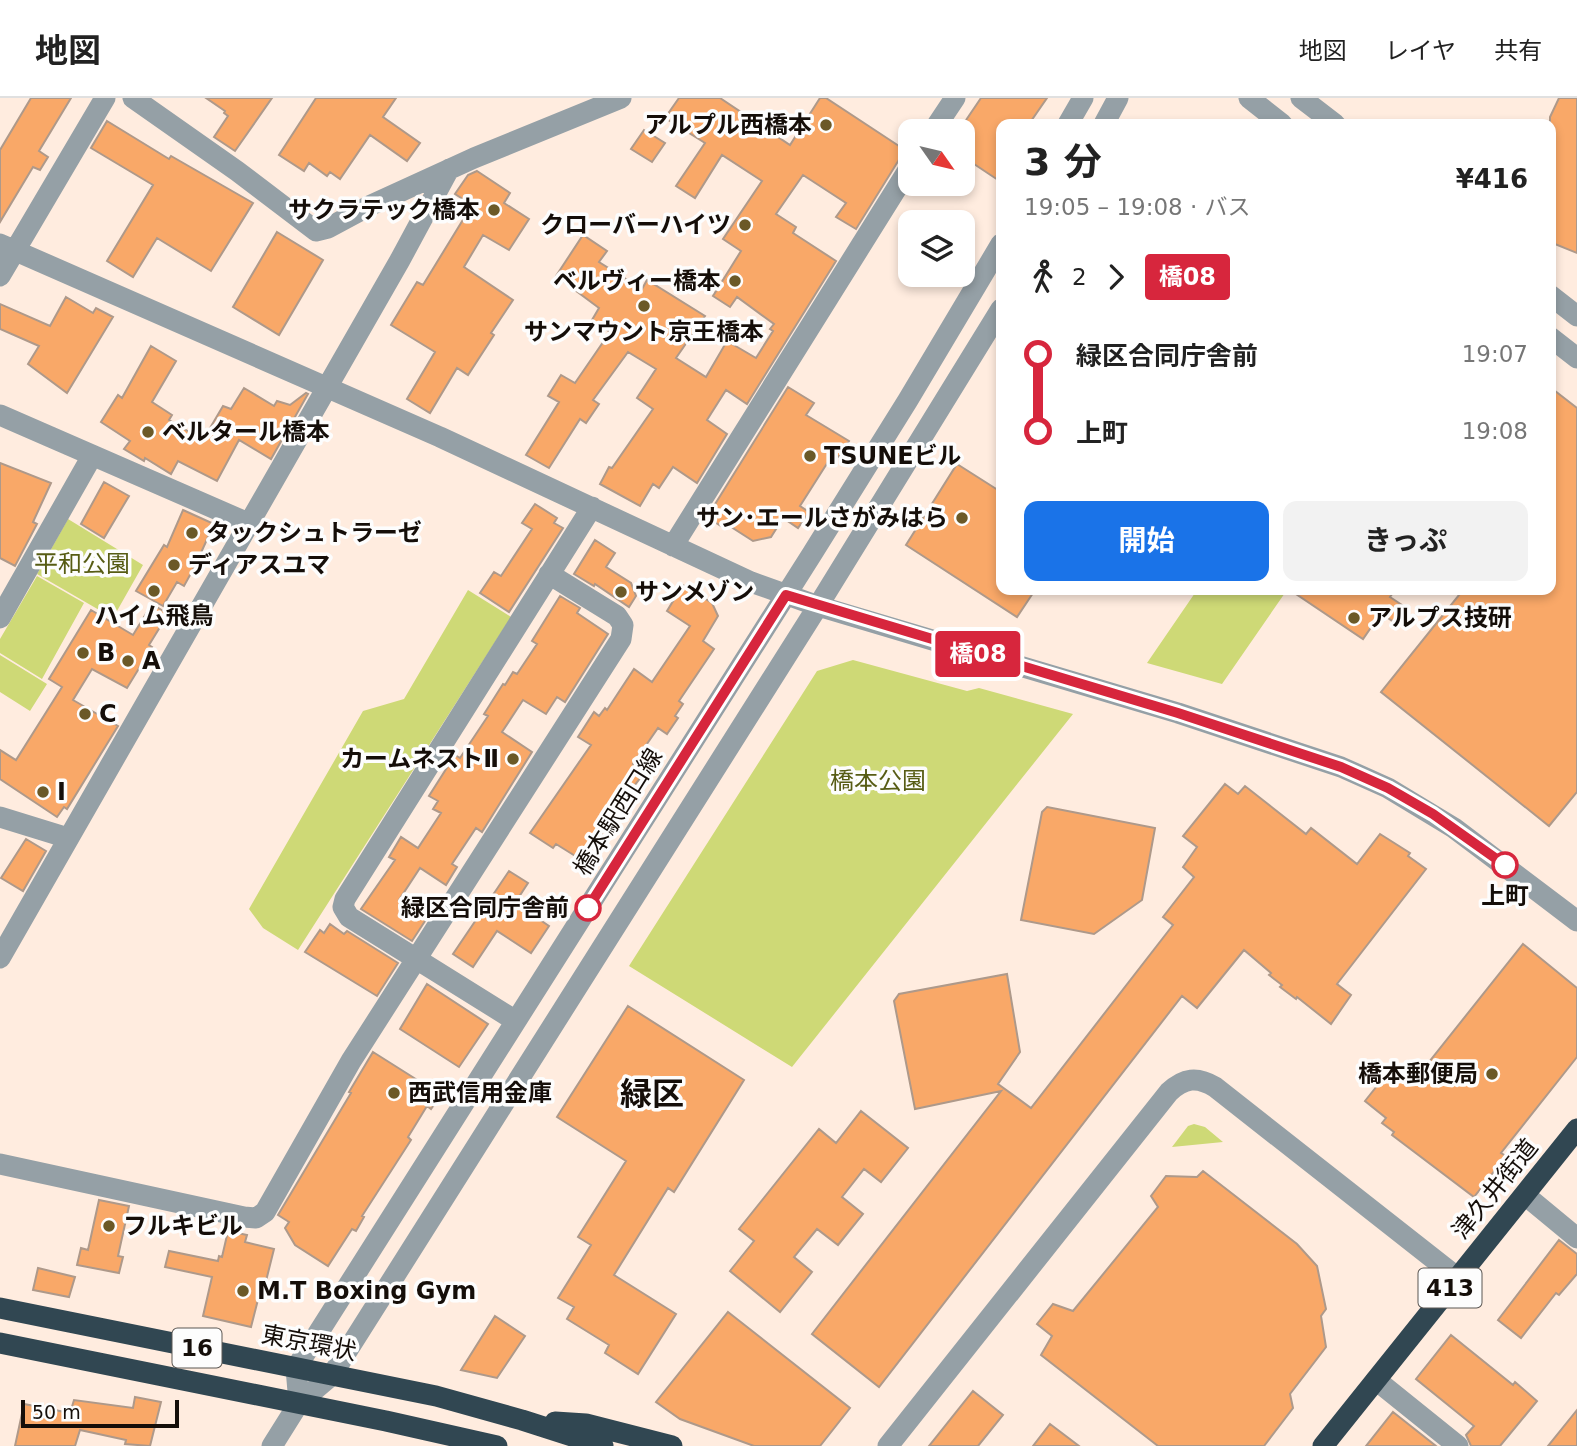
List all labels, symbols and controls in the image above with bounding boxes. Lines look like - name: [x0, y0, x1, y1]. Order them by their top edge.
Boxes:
- text: 地図: [35, 31, 101, 70]
- text: 地図: [1299, 37, 1347, 65]
- text: レイヤ: [1385, 37, 1456, 65]
- text: 共有: [1494, 37, 1542, 65]
- place label: アルプル西橋本: [644, 111, 812, 139]
- marker: アルプル西橋本: [818, 117, 834, 133]
- north arrow: [898, 119, 975, 196]
- map controls: [898, 119, 975, 287]
- text: 3 分: [1024, 140, 1102, 184]
- text: ¥416: [1456, 164, 1528, 194]
- text: 19:05 – 19:08 · バス: [1024, 194, 1251, 220]
- place label: サクラテック橋本: [288, 196, 480, 224]
- marker: サクラテック橋本: [486, 202, 502, 218]
- button: layers: [898, 210, 975, 287]
- place label: クローバーハイツ: [540, 211, 731, 239]
- marker: クローバーハイツ: [737, 217, 753, 233]
- icon: walk: [1024, 258, 1062, 296]
- icon: forward: [1097, 258, 1135, 296]
- text: 橋08: [1159, 263, 1216, 291]
- text: 2: [1072, 264, 1087, 290]
- place label: ベルヴィー橋本: [553, 267, 721, 295]
- marker: ベルヴィー橋本: [727, 273, 743, 289]
- marker: サンマウント京王橋本: [636, 298, 652, 314]
- place label: サンマウント京王橋本: [524, 318, 764, 346]
- text: 緑区合同庁舎前: [1076, 341, 1258, 371]
- text: 19:07: [1462, 341, 1528, 367]
- place label: ベルタール橋本: [162, 418, 330, 446]
- text: 上町: [1076, 418, 1128, 448]
- text: 19:08: [1462, 418, 1528, 444]
- marker: ベルタール橋本: [140, 424, 156, 440]
- place label: TSUNEビル: [824, 442, 962, 470]
- marker: TSUNEビル: [802, 448, 818, 464]
- button: 開始: [1024, 501, 1269, 581]
- button: きっぷ: [1283, 501, 1528, 581]
- place label: サン･エールさがみはら: [696, 504, 948, 532]
- marker: サン･エールさがみはら: [954, 510, 970, 526]
- place label: タックシュトラーゼ: [206, 519, 422, 547]
- marker: タックシュトラーゼ: [184, 525, 200, 541]
- park label: 平和公園: [34, 550, 130, 578]
- place label: ディアスユマ: [188, 551, 330, 579]
- marker: ディアスユマ: [166, 557, 182, 573]
- place label: サンメゾン: [635, 578, 754, 606]
- marker: ハイム飛鳥: [146, 583, 162, 599]
- marker: サンメゾン: [613, 584, 629, 600]
- place label: ハイム飛鳥: [94, 602, 214, 630]
- place label: アルプス技研: [1368, 604, 1512, 632]
- marker: アルプス技研: [1346, 610, 1362, 626]
- line badge: 橋08: [938, 631, 1018, 677]
- place label: B: [97, 639, 115, 667]
- text: 橋08: [949, 640, 1007, 668]
- marker: B: [75, 645, 91, 661]
- place label: A: [142, 647, 161, 675]
- marker: A: [120, 653, 136, 669]
- place label: C: [99, 700, 117, 728]
- marker: C: [77, 706, 93, 722]
- street label: 橋本駅西口線: [568, 744, 668, 880]
- place label: カームネストⅡ: [340, 745, 499, 773]
- marker: カームネストⅡ: [505, 751, 521, 767]
- park label: 橋本公園: [830, 767, 926, 795]
- place label: Ⅰ: [57, 778, 66, 806]
- marker: Ⅰ: [35, 784, 51, 800]
- marker: 上町: [1492, 852, 1518, 878]
- place label: 上町: [1481, 882, 1529, 910]
- place label: 緑区合同庁舎前: [401, 894, 569, 922]
- marker: 緑区合同庁舎前: [575, 895, 601, 921]
- place label: 橋本郵便局: [1358, 1060, 1478, 1088]
- marker: 橋本郵便局: [1484, 1066, 1500, 1082]
- district label: 緑区: [620, 1075, 684, 1113]
- place label: 西武信用金庫: [408, 1079, 552, 1107]
- marker: 西武信用金庫: [386, 1085, 402, 1101]
- street label: 津久井街道: [1446, 1134, 1544, 1244]
- place label: フルキビル: [123, 1212, 243, 1240]
- marker: フルキビル: [101, 1218, 117, 1234]
- road number: 413: [1418, 1268, 1482, 1308]
- place label: M.T Boxing Gym: [257, 1277, 476, 1305]
- marker: M.T Boxing Gym: [235, 1283, 251, 1299]
- street label: 東京環状: [259, 1320, 359, 1366]
- road number: 16: [172, 1329, 222, 1368]
- scale bar: [21, 1397, 178, 1429]
- text: 50 m: [32, 1401, 81, 1423]

